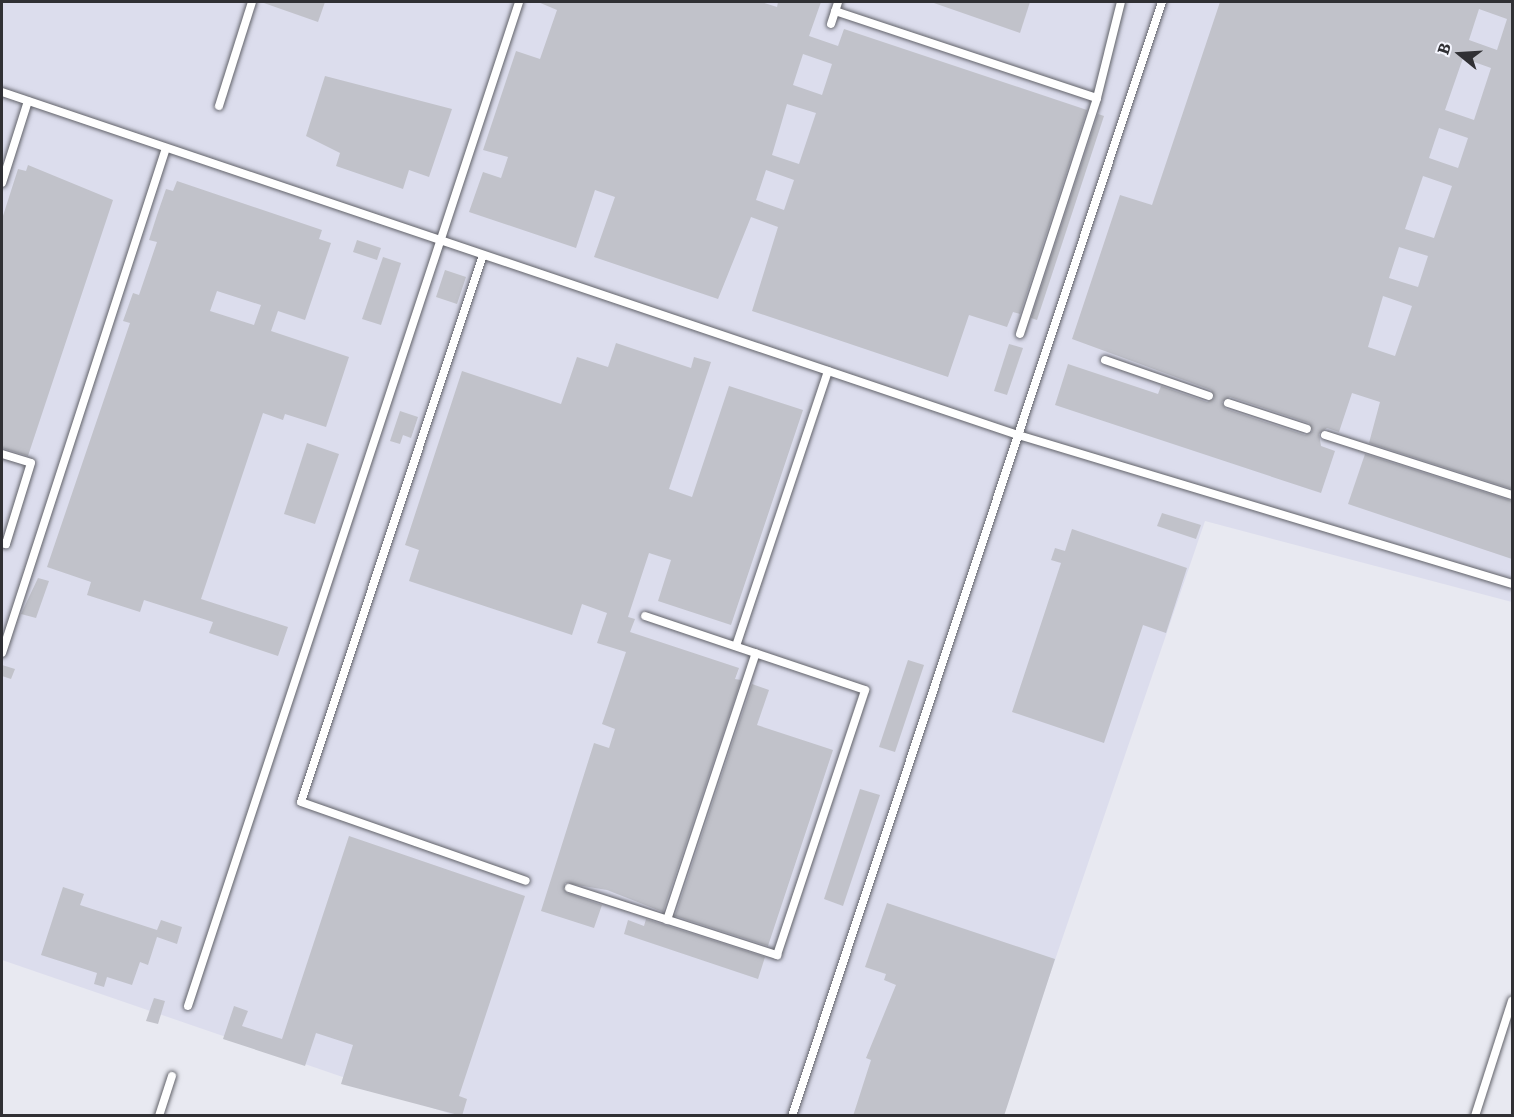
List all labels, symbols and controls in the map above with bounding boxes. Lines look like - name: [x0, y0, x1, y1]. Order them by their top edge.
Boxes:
- north arrow: [1430, 24, 1490, 84]
- text: B: [1430, 39, 1456, 57]

